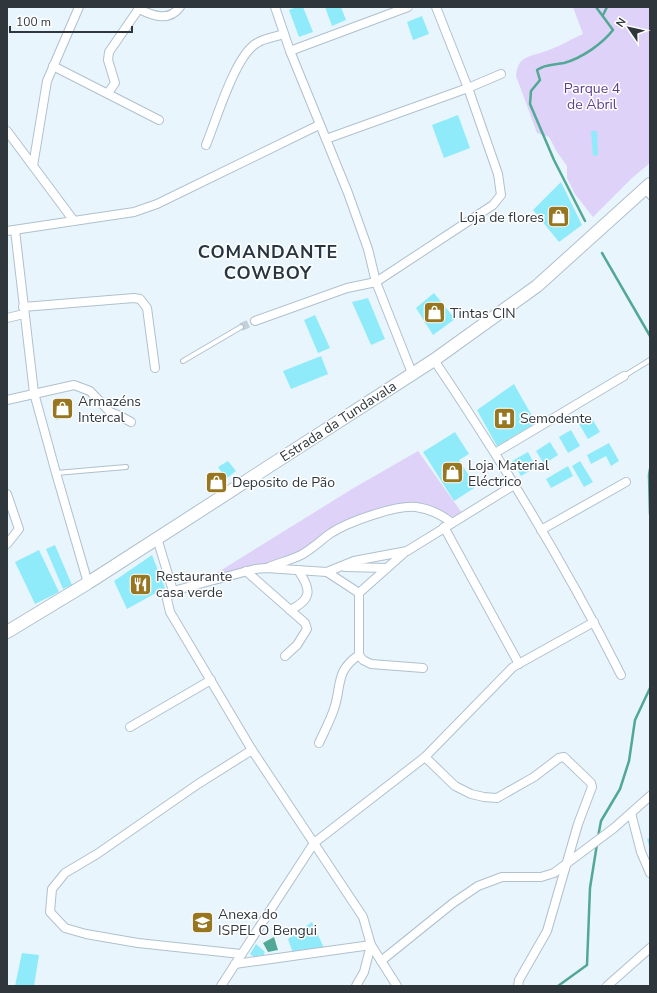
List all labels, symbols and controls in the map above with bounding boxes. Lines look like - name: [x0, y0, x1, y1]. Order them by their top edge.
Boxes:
- scale bar: [10, 8, 132, 34]
- north arrow: [609, 8, 649, 48]
- text: 100 m: [16, 14, 51, 30]
- text: N: [613, 15, 630, 30]
- park label: Parque 4 de Abril: [564, 79, 620, 114]
- shop icon: Loja de flores: [546, 204, 572, 230]
- place label: Loja de flores: [460, 208, 544, 227]
- district label: COMANDANTE COWBOY: [198, 240, 338, 285]
- shop icon: Tintas CIN: [422, 300, 448, 326]
- place label: Tintas CIN: [450, 304, 516, 323]
- street label: Estrada da Tundavala: [276, 377, 400, 466]
- place label: Armazéns Intercal: [78, 392, 141, 427]
- shop icon: Armazéns Intercal: [49, 396, 75, 422]
- hospital icon: Semodente: [491, 405, 517, 431]
- place label: Semodente: [520, 409, 592, 428]
- place label: Loja Material Eléctrico: [468, 456, 550, 491]
- shop icon: Loja Material Eléctrico: [439, 460, 465, 486]
- shop icon: Deposito de Pão: [204, 469, 230, 495]
- place label: Deposito de Pão: [232, 473, 335, 492]
- place label: Restaurante casa verde: [156, 567, 232, 602]
- restaurant icon: Restaurante casa verde: [127, 571, 153, 597]
- place label: Anexa do ISPEL O Bengui: [218, 905, 317, 940]
- school or university icon: Anexa do ISPEL O Bengui: [190, 909, 216, 935]

